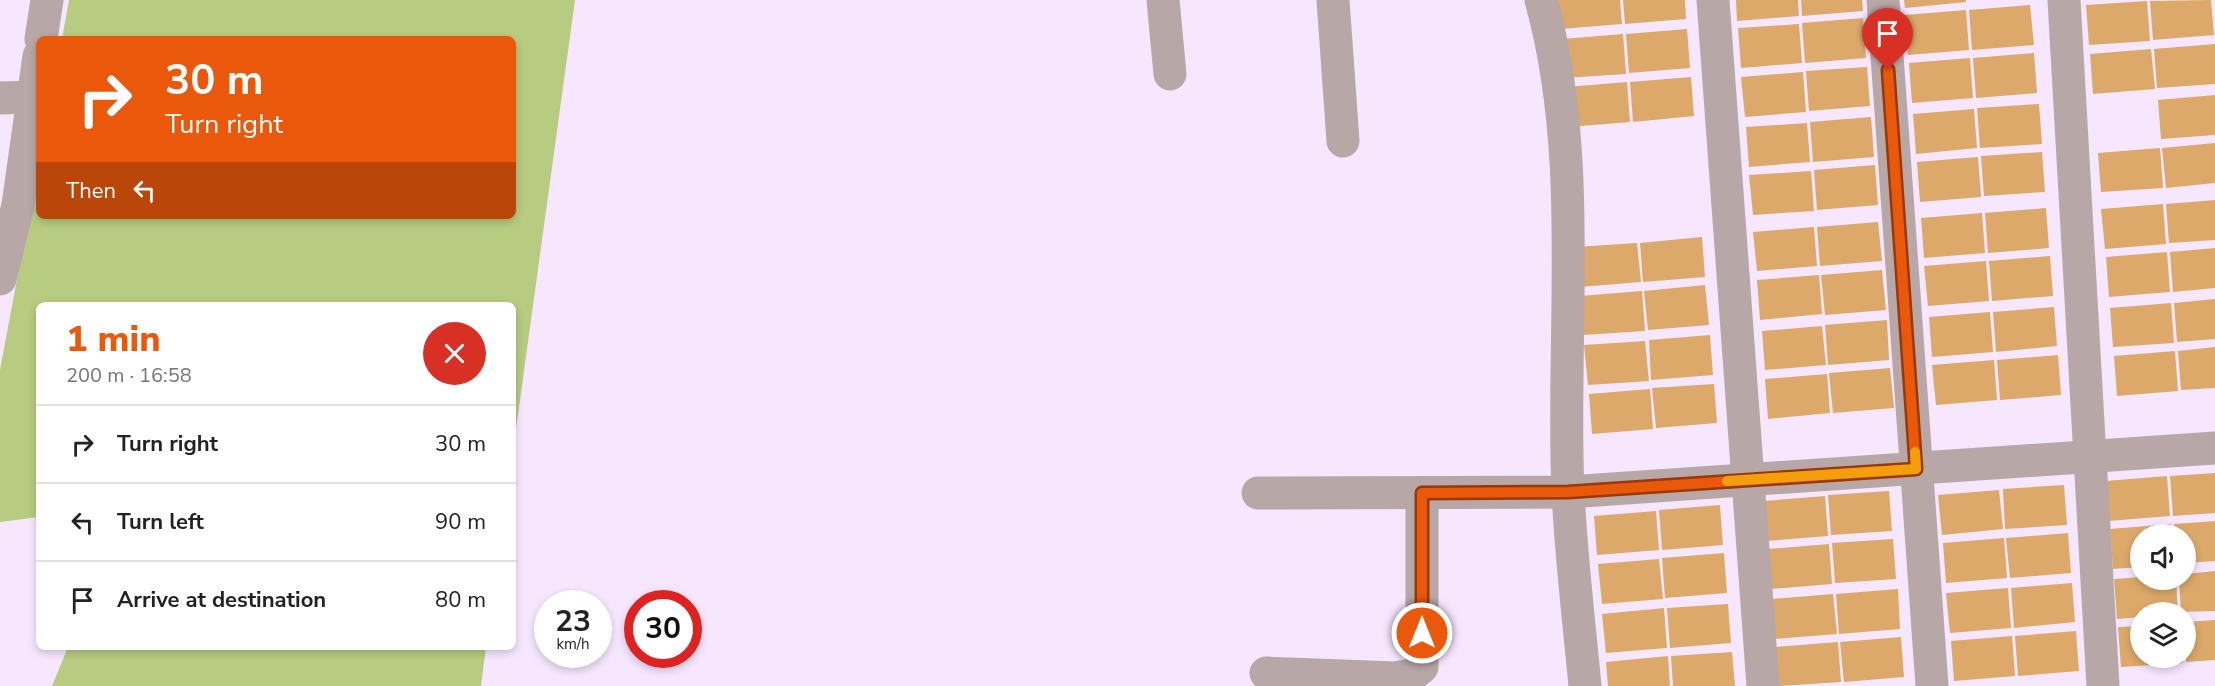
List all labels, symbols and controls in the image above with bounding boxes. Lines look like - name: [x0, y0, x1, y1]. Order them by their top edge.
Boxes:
- pin: [1862, 8, 1913, 70]
- icon: arrive: [1871, 17, 1904, 50]
- text: 30 m: [165, 52, 264, 109]
- icon: right: [66, 60, 144, 138]
- text: Turn right: [165, 106, 283, 143]
- icon: left: [128, 174, 161, 207]
- text: Then: [66, 176, 116, 206]
- text: 1 min: [66, 315, 161, 364]
- button: close: [423, 322, 486, 385]
- text: 200 m · 16:58: [66, 362, 192, 389]
- icon: right: [66, 428, 99, 461]
- text: Turn right: [117, 429, 218, 459]
- text: 30 m: [435, 429, 486, 459]
- icon: left: [66, 506, 99, 539]
- text: Turn left: [117, 507, 204, 537]
- text: 90 m: [435, 507, 486, 537]
- map controls: [2130, 524, 2196, 668]
- button: sound: [2130, 524, 2196, 590]
- icon: arrive: [66, 584, 99, 617]
- text: Arrive at destination: [117, 585, 326, 615]
- text: 80 m: [435, 585, 486, 615]
- speed limit sign: 30: [624, 590, 702, 668]
- text: 23: [555, 601, 591, 642]
- position arrow: [1390, 601, 1454, 665]
- button: layers: [2130, 602, 2196, 668]
- text: km/h: [556, 634, 590, 654]

